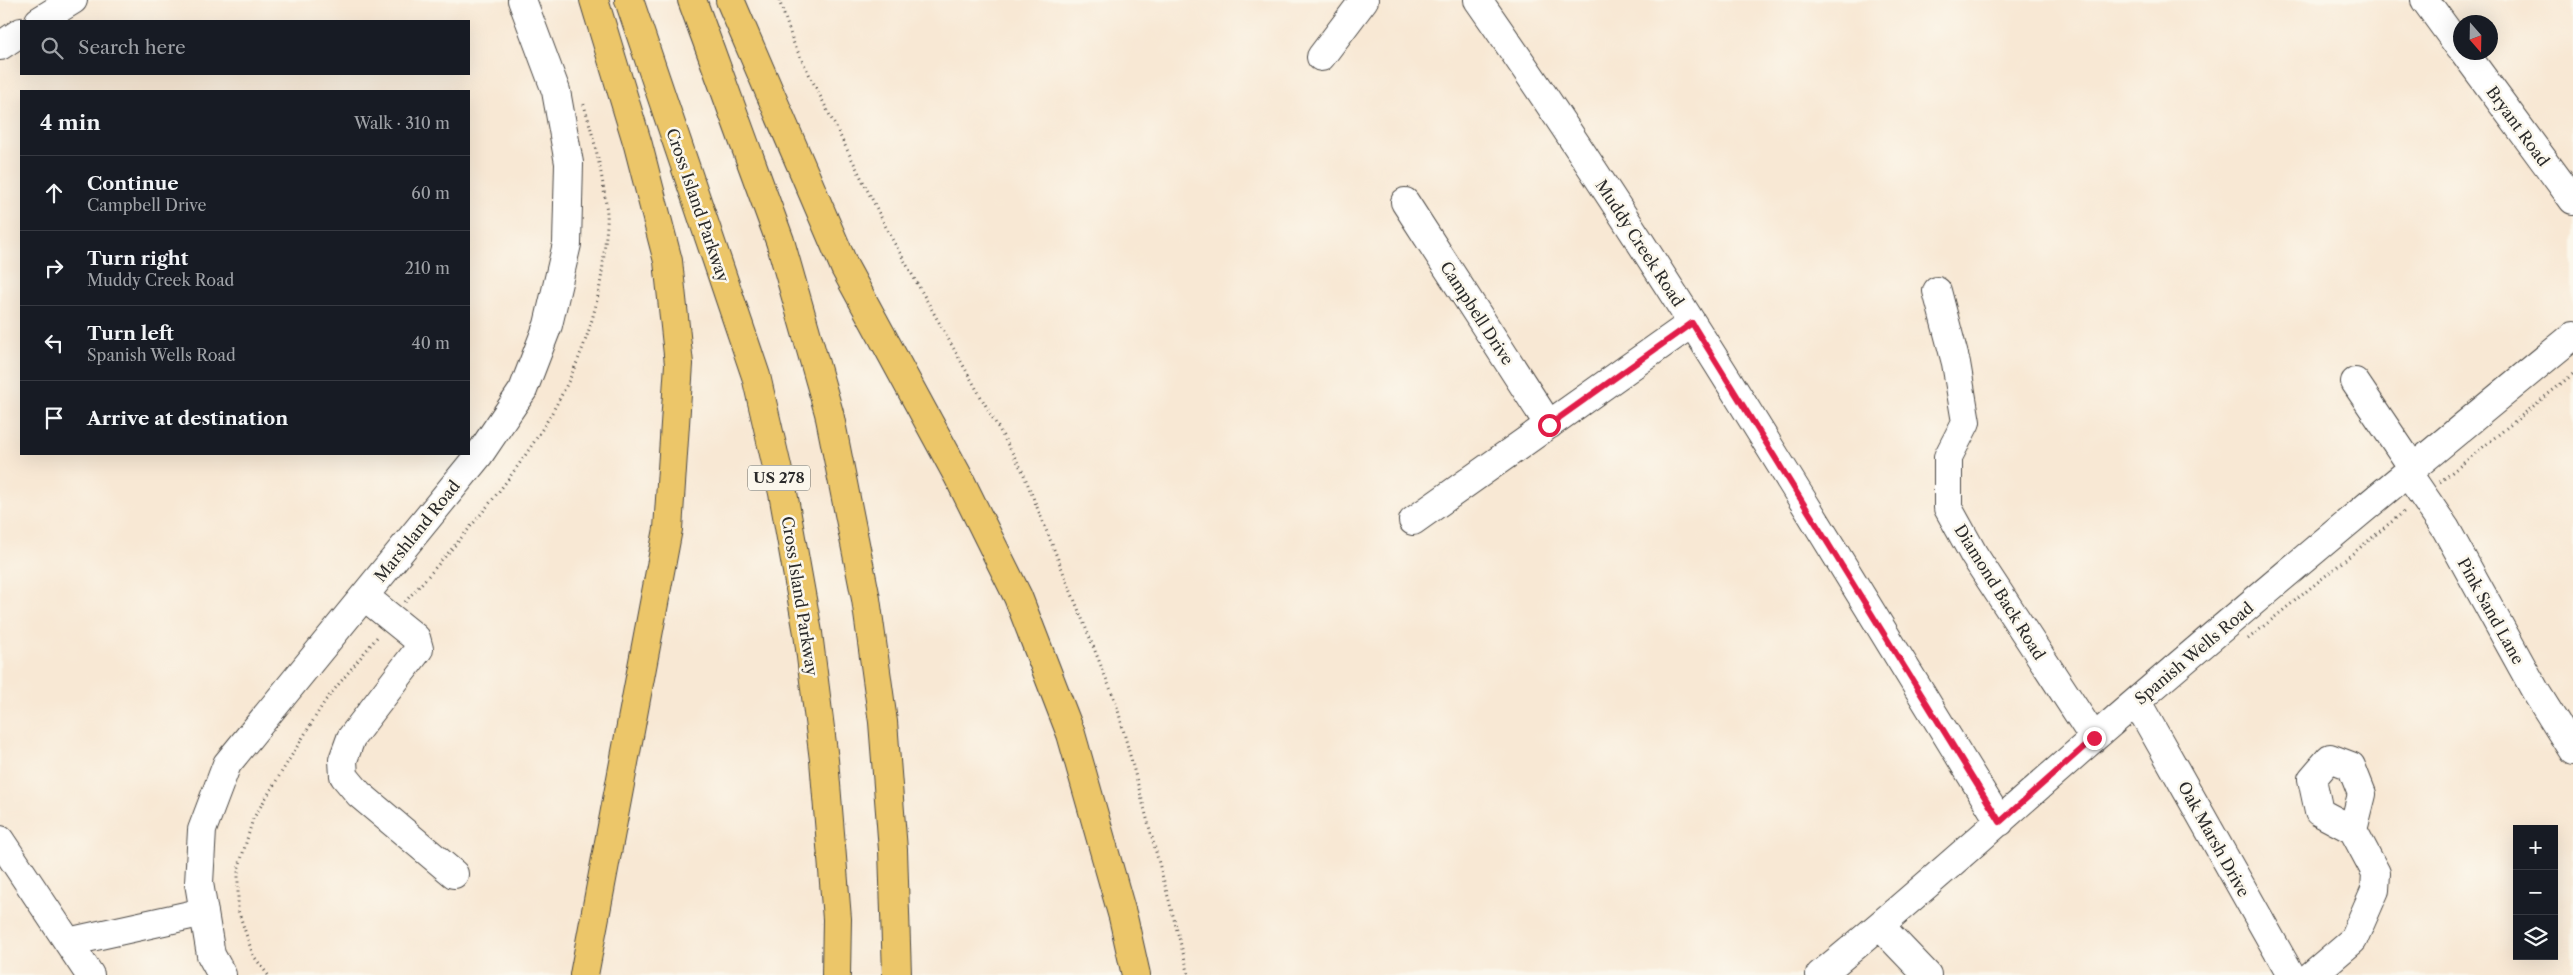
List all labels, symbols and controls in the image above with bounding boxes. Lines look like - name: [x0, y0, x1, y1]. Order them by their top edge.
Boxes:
- north arrow: [2453, 15, 2498, 60]
- search box: [20, 20, 470, 75]
- icon: search: [38, 34, 66, 62]
- text: Search here: [78, 36, 186, 59]
- street label: Bryant Road: [2482, 82, 2554, 170]
- text: 4 min: [40, 110, 101, 135]
- text: Walk · 310 m: [354, 113, 450, 133]
- street label: Cross Island Parkway: [662, 126, 734, 285]
- text: Continue: [87, 172, 179, 195]
- street label: Muddy Creek Road: [1591, 176, 1689, 310]
- icon: ahead: [40, 179, 68, 207]
- text: 60 m: [411, 183, 450, 203]
- text: Campbell Drive: [87, 195, 207, 215]
- text: Turn right: [87, 247, 188, 270]
- icon: right: [40, 254, 68, 282]
- street label: Campbell Drive: [1436, 257, 1518, 369]
- text: 210 m: [405, 258, 450, 278]
- text: Muddy Creek Road: [87, 270, 234, 290]
- text: Turn left: [87, 322, 174, 345]
- icon: left: [40, 329, 68, 357]
- text: 40 m: [411, 333, 450, 353]
- text: Spanish Wells Road: [87, 345, 236, 365]
- icon: arrive: [40, 404, 68, 432]
- text: Arrive at destination: [87, 407, 288, 430]
- route start: [1538, 414, 1561, 437]
- road number: US 278: [748, 466, 810, 490]
- street label: Marshland Road: [370, 476, 464, 586]
- street label: Cross Island Parkway: [778, 515, 823, 678]
- street label: Diamond Back Road: [1950, 521, 2050, 664]
- street label: Pink Sand Lane: [2454, 554, 2528, 668]
- street label: Spanish Wells Road: [2131, 597, 2258, 708]
- route end: [2083, 727, 2106, 750]
- street label: Oak Marsh Drive: [2174, 778, 2254, 900]
- map controls: [2513, 825, 2558, 960]
- button: +: [2513, 825, 2558, 870]
- button: −: [2513, 870, 2558, 915]
- button: layers: [2513, 915, 2558, 960]

